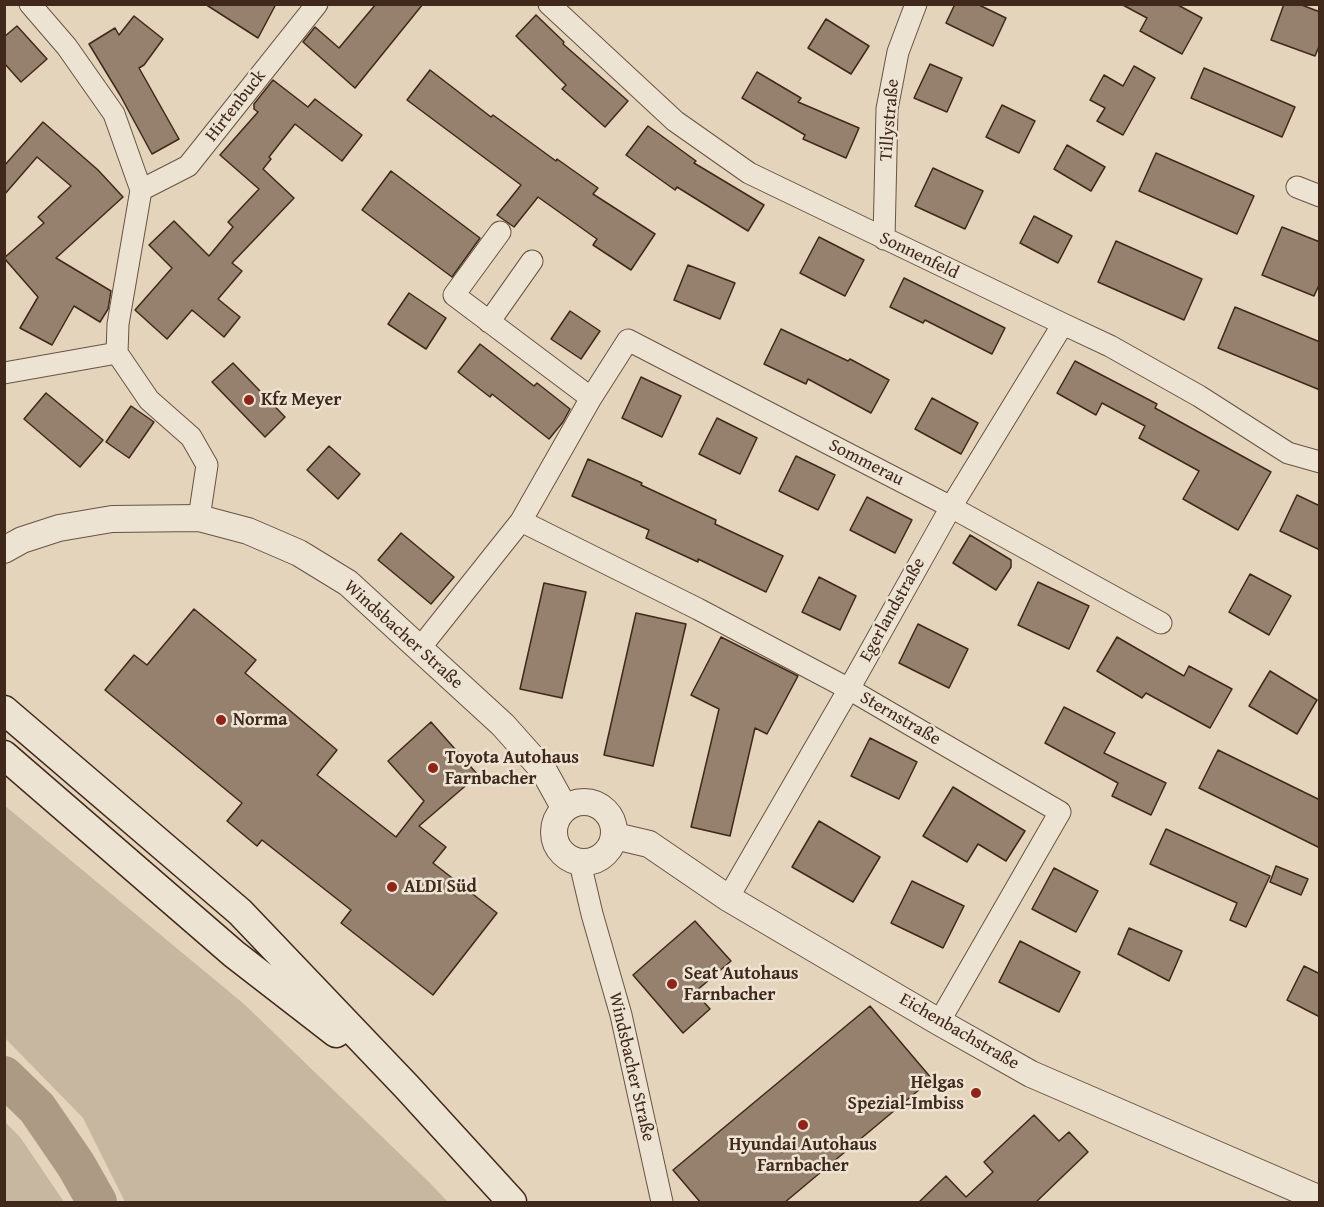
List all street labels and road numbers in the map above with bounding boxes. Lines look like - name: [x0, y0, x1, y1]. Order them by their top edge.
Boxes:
- street label: Hirtenbuck: [201, 66, 271, 146]
- street label: Tillystraße: [876, 78, 904, 162]
- street label: Sonnenfeld: [876, 228, 962, 284]
- street label: Sommerau: [825, 435, 907, 491]
- street label: Egerlandstraße: [856, 554, 930, 666]
- street label: Windsbacher Straße: [339, 576, 467, 694]
- street label: Sternstraße: [856, 687, 944, 751]
- street label: Eichenbachstraße: [895, 989, 1023, 1075]
- street label: Windsbacher Straße: [603, 990, 659, 1144]

